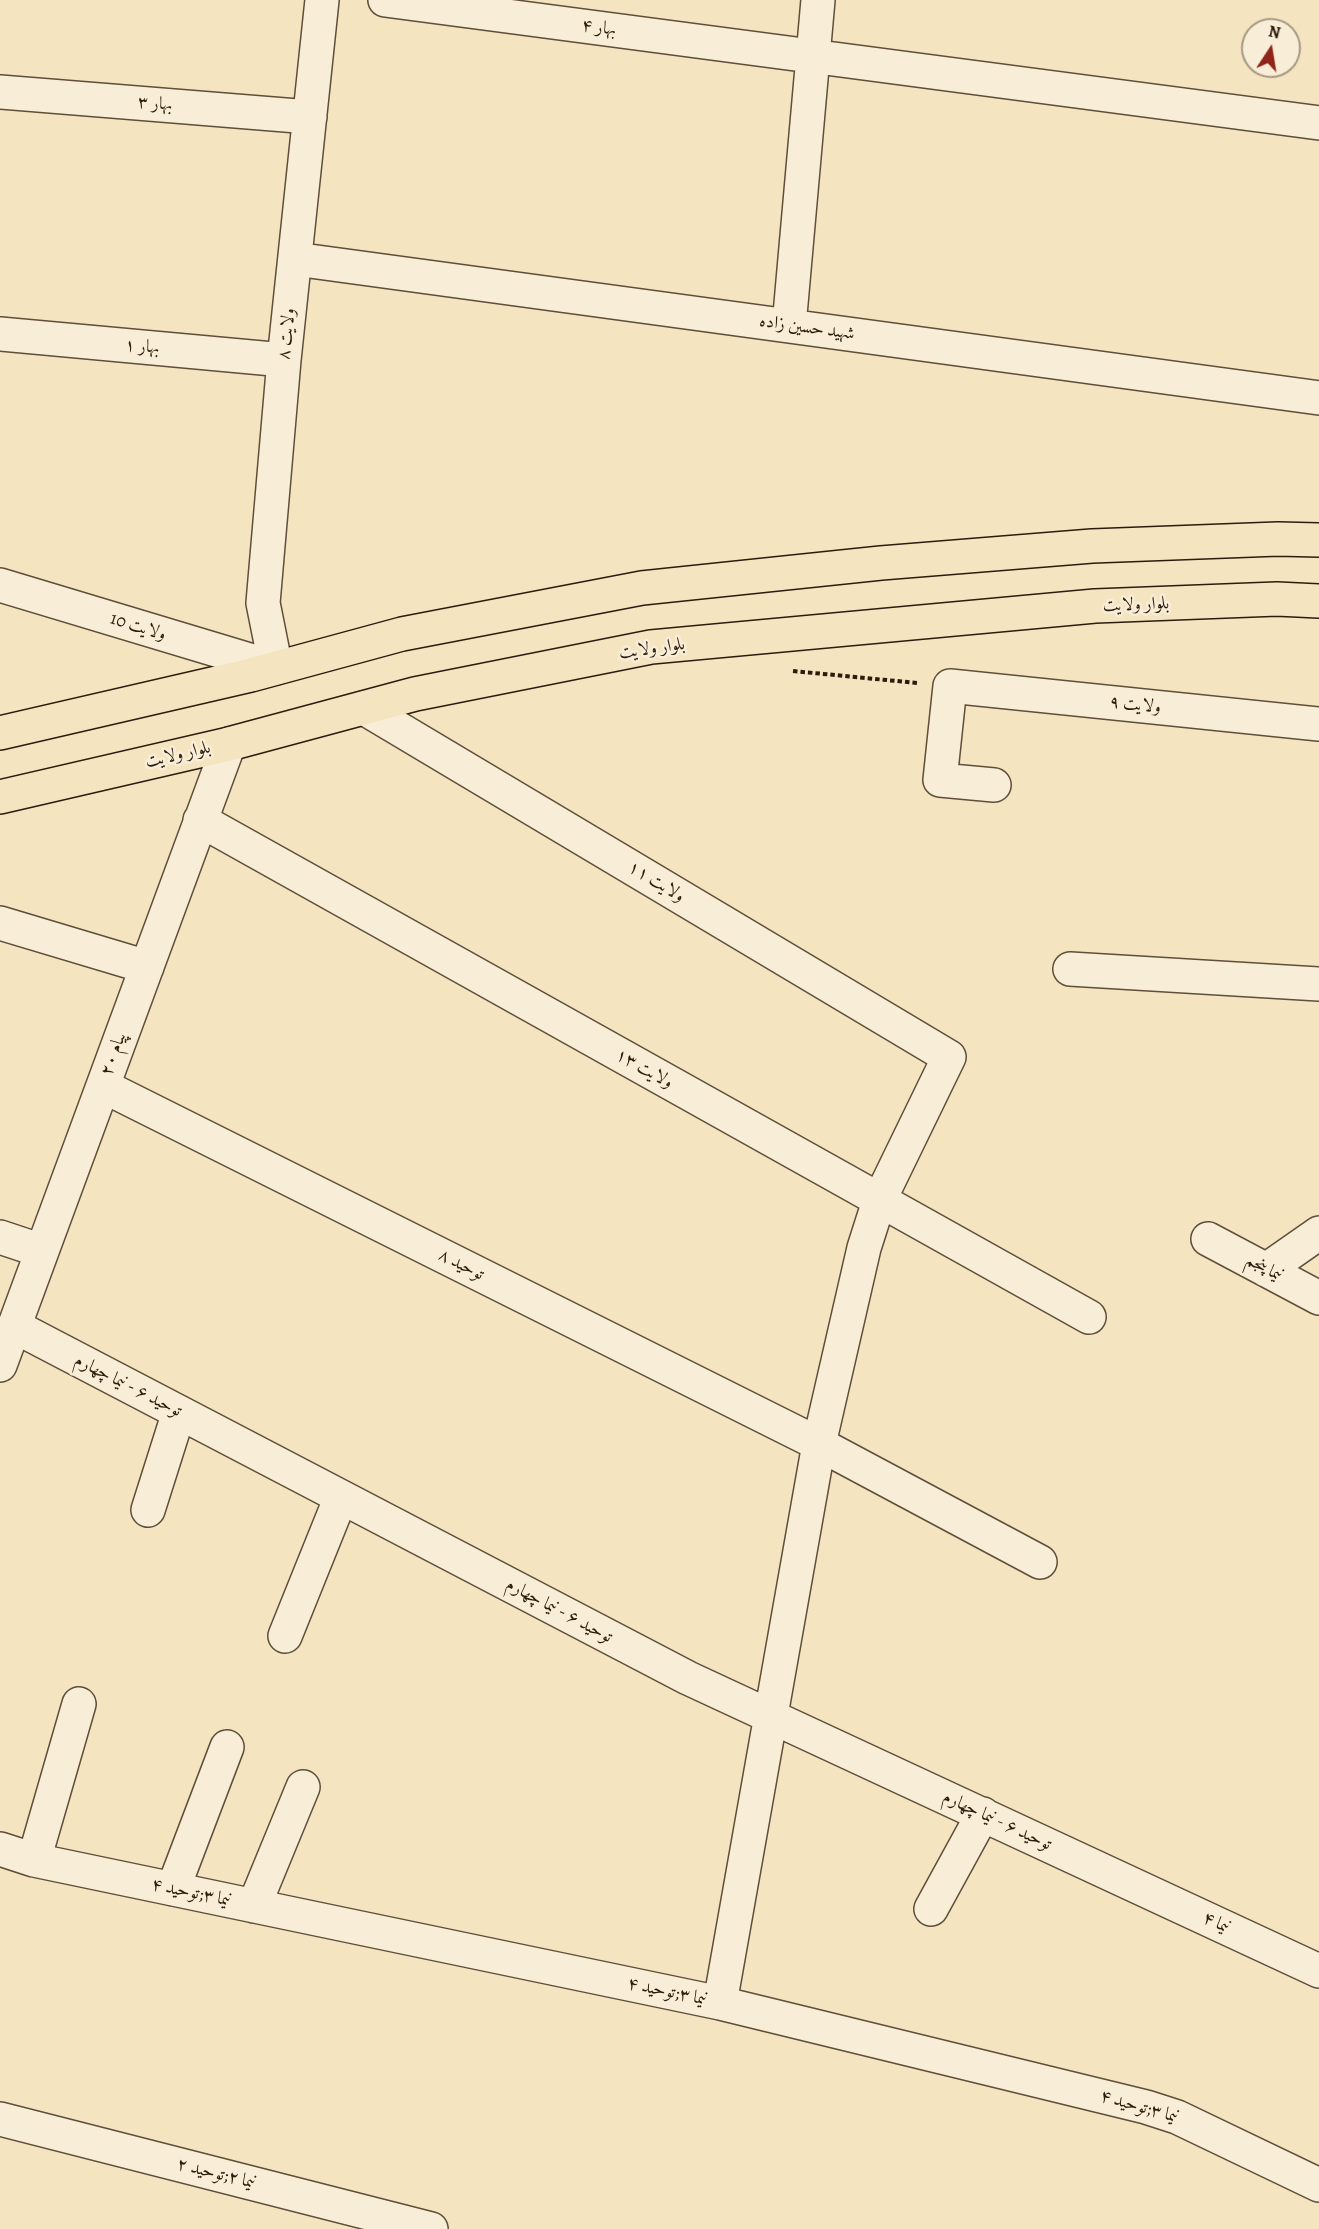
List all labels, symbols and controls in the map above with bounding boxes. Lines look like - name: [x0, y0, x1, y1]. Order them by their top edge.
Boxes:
- street label: بهار ۴: [580, 15, 618, 41]
- north arrow: [1241, 18, 1301, 78]
- text: N: [1266, 20, 1282, 44]
- street label: بهار ۳: [137, 92, 173, 116]
- street label: ولایت ۸: [274, 307, 300, 361]
- street label: شهید حسین زاده: [758, 311, 856, 345]
- street label: بهار ۱: [124, 335, 160, 359]
- street label: بلوار ولایت: [1102, 593, 1170, 617]
- street label: ولایت 10: [107, 608, 169, 646]
- street label: بلوار ولایت: [618, 634, 686, 664]
- street label: ولایت ۹: [1108, 692, 1162, 718]
- street label: بلوار ولایت: [143, 737, 213, 773]
- street label: ولایت ۱۱: [624, 857, 688, 907]
- street label: پیام ۲۰: [96, 1029, 132, 1079]
- street label: ولایت ۱۳: [611, 1044, 677, 1094]
- street label: توحید ۸: [435, 1244, 487, 1286]
- street label: نیما پنجم: [1242, 1249, 1286, 1287]
- street label: توحید ۶ - نیما چهارم: [71, 1350, 185, 1422]
- street label: توحید ۶ - نیما چهارم: [502, 1574, 616, 1648]
- street label: توحید ۶ - نیما چهارم: [939, 1786, 1055, 1856]
- street label: نیما ۳;توحید ۴: [150, 1874, 232, 1912]
- street label: نیما ۴: [1199, 1907, 1233, 1939]
- street label: نیما ۳;توحید ۴: [626, 1973, 708, 2011]
- street label: نیما ۳;توحید ۴: [1097, 2086, 1181, 2128]
- street label: نیما ۲;توحید ۲: [174, 2154, 258, 2194]

